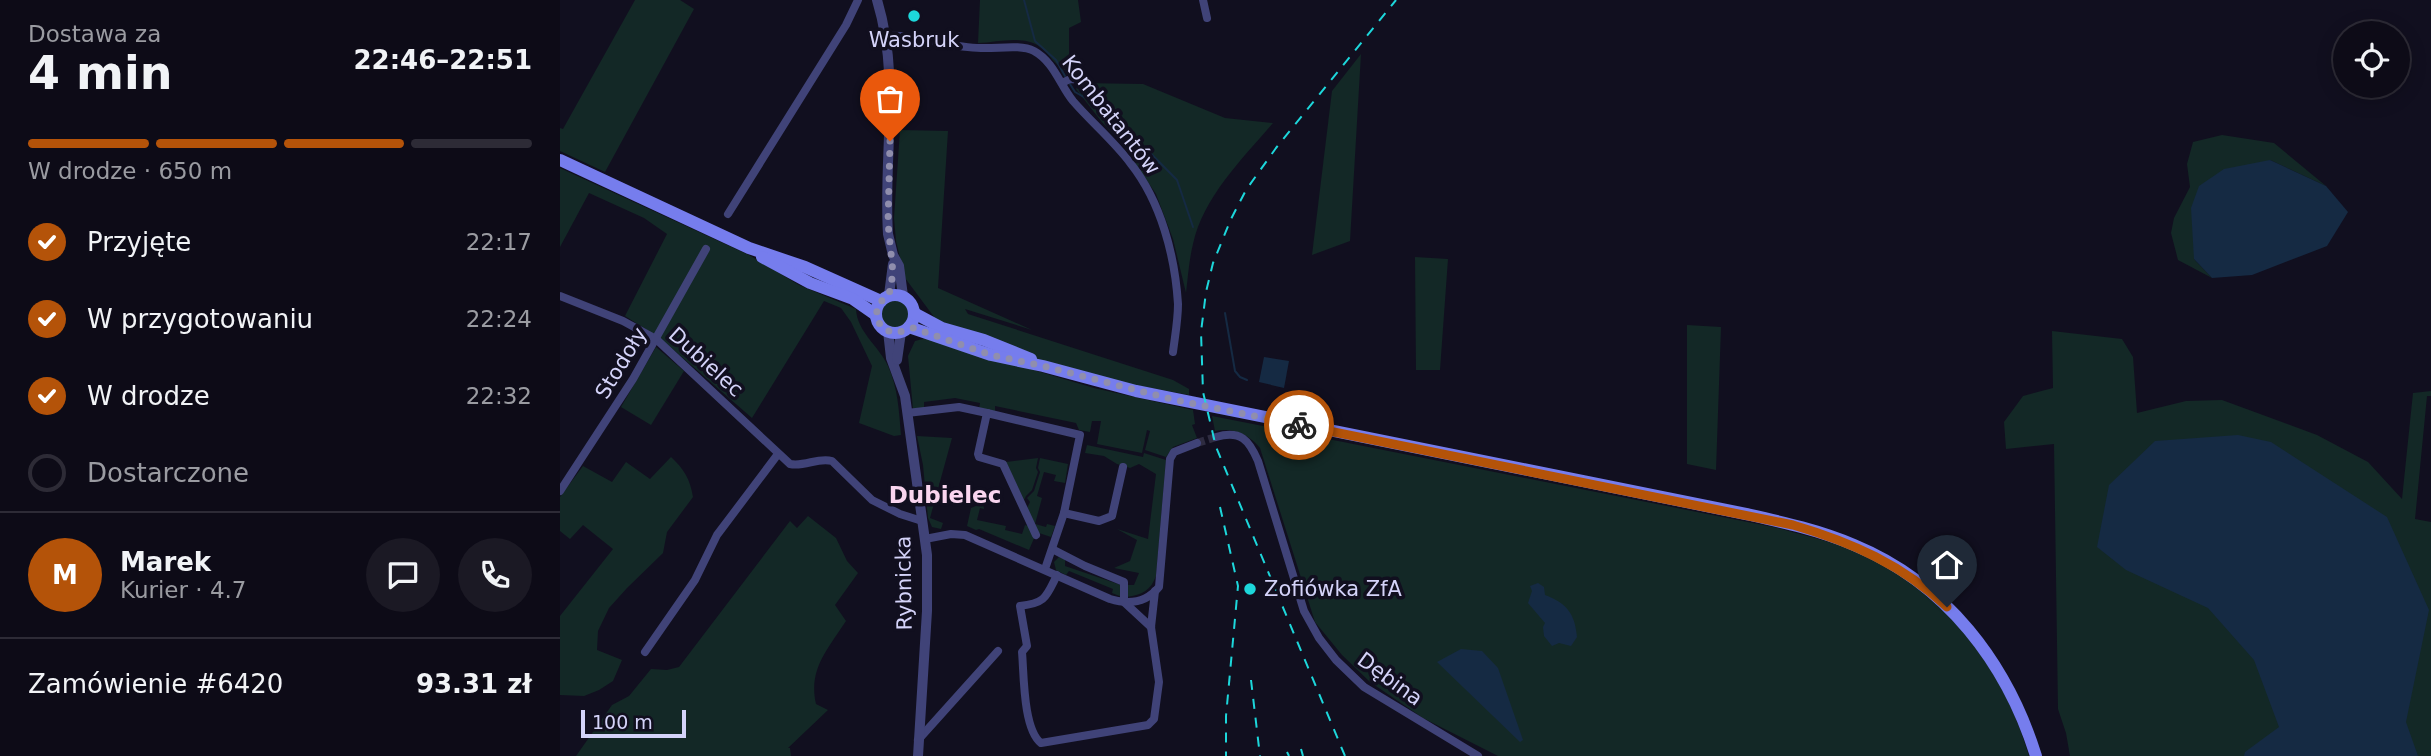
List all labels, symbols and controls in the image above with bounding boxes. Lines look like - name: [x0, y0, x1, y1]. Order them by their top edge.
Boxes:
- marker: Wasbruk: [906, 8, 922, 24]
- text: Dostawa za: [28, 21, 161, 47]
- map controls: [2333, 21, 2410, 98]
- button: locate: [2333, 21, 2410, 98]
- place label: Wasbruk: [869, 28, 960, 52]
- text: 22:46–22:51: [353, 45, 532, 75]
- text: 4 min: [28, 46, 172, 100]
- street label: Kombatantów: [1057, 51, 1165, 179]
- pin: [860, 69, 920, 141]
- icon: bag: [871, 80, 909, 118]
- text: W drodze · 650 m: [28, 158, 232, 184]
- icon: check: [28, 223, 66, 261]
- text: Przyjęte: [87, 227, 191, 257]
- text: 22:17: [466, 229, 532, 255]
- icon: check: [28, 300, 66, 338]
- text: W przygotowaniu: [87, 304, 313, 334]
- text: 22:24: [466, 306, 532, 332]
- street label: Dubielec: [664, 322, 748, 402]
- street label: Stodoły: [590, 323, 652, 403]
- icon: check: [28, 377, 66, 415]
- text: W drodze: [87, 381, 210, 411]
- text: 22:32: [466, 383, 532, 409]
- courier: [1264, 390, 1334, 460]
- icon: bike: [1280, 406, 1318, 444]
- text: Dostarczone: [87, 458, 249, 488]
- district label: Dubielec: [889, 482, 1001, 508]
- pin: [1917, 535, 1977, 607]
- street label: Rybnicka: [891, 536, 917, 630]
- button: chat: [366, 538, 440, 612]
- button: phone: [458, 538, 532, 612]
- icon: home: [1928, 546, 1966, 584]
- text: Marek: [120, 547, 211, 577]
- text: M: [52, 560, 78, 590]
- text: Kurier · 4.7: [120, 577, 246, 603]
- place label: Zofiówka ZfA: [1264, 577, 1403, 601]
- marker: Zofiówka ZfA: [1242, 581, 1258, 597]
- street label: Dębina: [1353, 647, 1427, 711]
- text: Zamówienie #6420: [28, 669, 283, 699]
- text: 93.31 zł: [416, 669, 532, 699]
- scale bar: [581, 707, 686, 739]
- text: 100 m: [592, 711, 653, 733]

